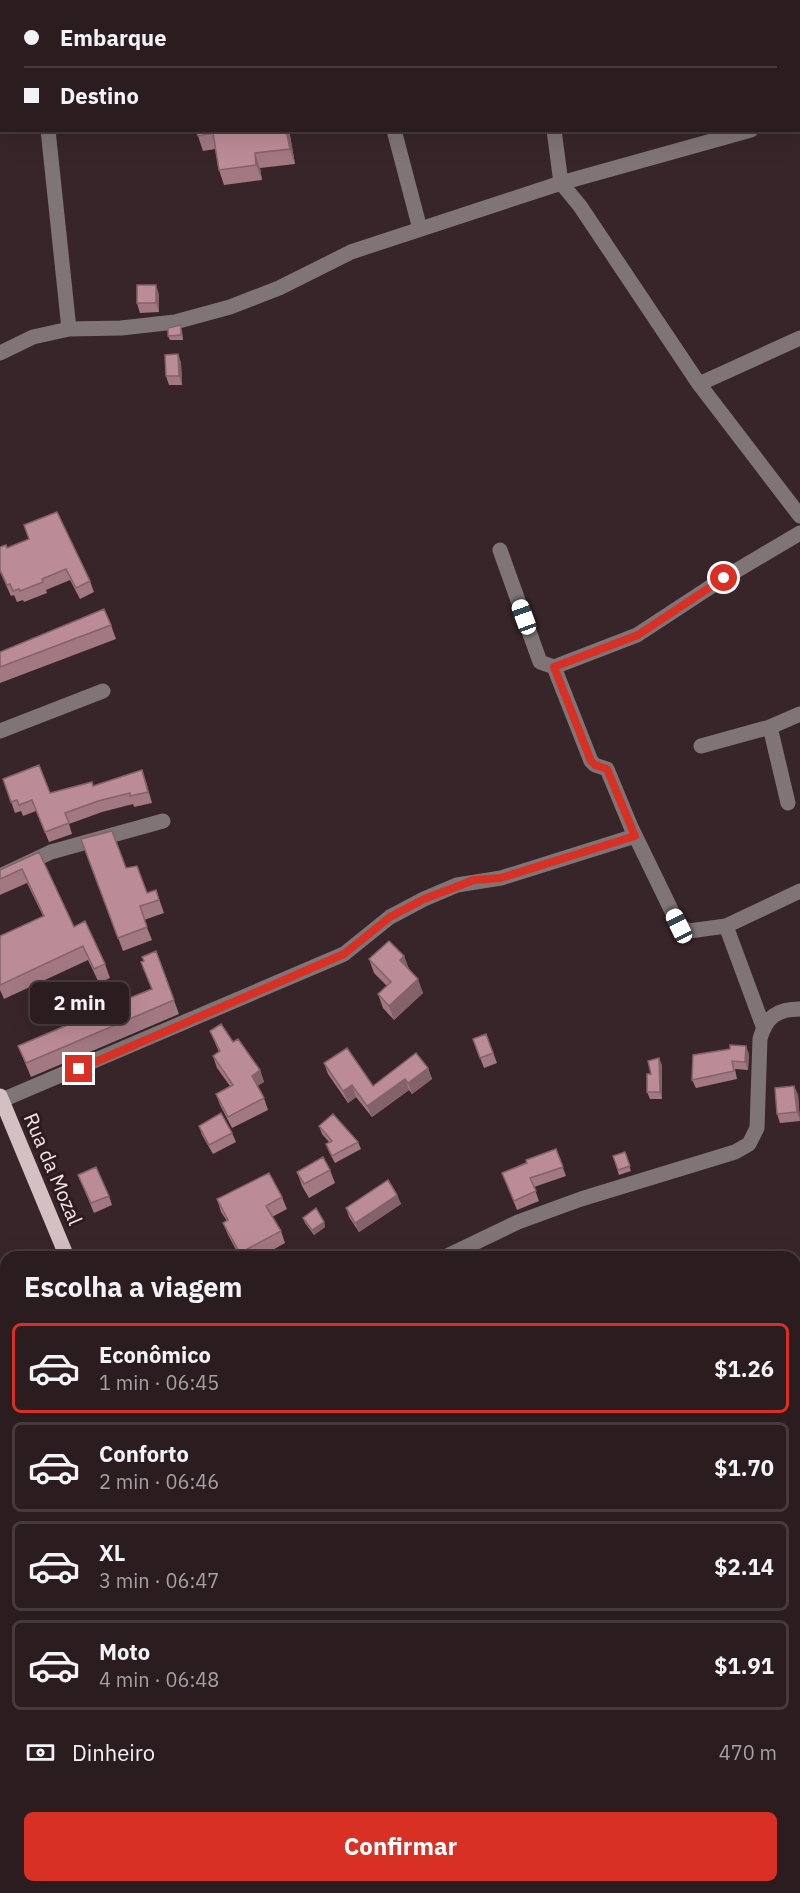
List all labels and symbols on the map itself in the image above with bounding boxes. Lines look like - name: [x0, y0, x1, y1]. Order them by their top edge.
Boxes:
- route start: [710, 564, 737, 591]
- car: [509, 597, 539, 637]
- car: [663, 906, 695, 946]
- callout: 2 min: [29, 982, 128, 1024]
- route end: [65, 1055, 92, 1082]
- street label: Rua da Mozal: [18, 1109, 89, 1229]

